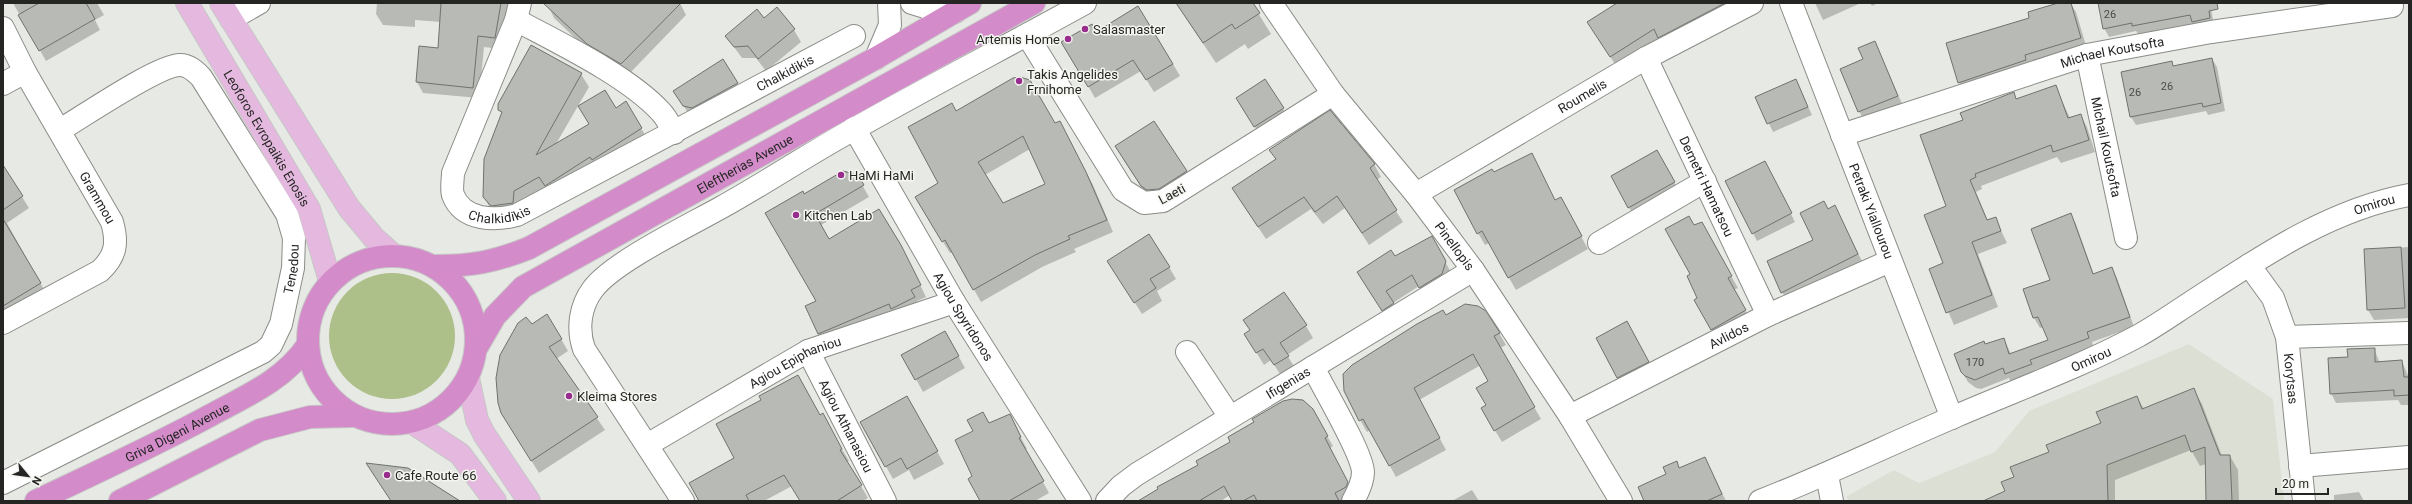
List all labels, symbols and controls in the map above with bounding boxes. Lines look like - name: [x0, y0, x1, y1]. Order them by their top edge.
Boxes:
- house number: 26: [2104, 8, 2116, 21]
- place label: Salasmaster: [1093, 22, 1166, 37]
- marker: Salasmaster: [1080, 24, 1090, 34]
- place label: Artemis Home: [976, 32, 1060, 47]
- street label: Michael Koutsofta: [2058, 33, 2165, 71]
- marker: Artemis Home: [1063, 34, 1073, 44]
- street label: Chalkidikis: [754, 51, 816, 94]
- street label: Leoforos Evropaikis Enosis: [221, 67, 313, 209]
- place label: Takis Angelides Frnihome: [1027, 67, 1118, 97]
- street label: Roumelis: [1555, 75, 1609, 116]
- marker: Takis Angelides Frnihome: [1014, 76, 1024, 86]
- house number: 26: [2161, 80, 2173, 93]
- house number: 26: [2129, 86, 2141, 99]
- street label: Michail Koutsofta: [2089, 95, 2125, 198]
- street label: Eleftherias Avenue: [694, 131, 796, 196]
- street label: Demetri Hamatsou: [1677, 134, 1737, 239]
- street label: Petraki Yiallourou: [1846, 161, 1897, 261]
- place label: HaMi HaMi: [849, 168, 914, 183]
- street label: Grammou: [77, 169, 119, 226]
- marker: HaMi HaMi: [836, 170, 846, 180]
- street label: Laeti: [1156, 181, 1188, 207]
- street label: Omirou: [2351, 191, 2396, 218]
- street label: Chalkidikis: [466, 202, 533, 226]
- place label: Kitchen Lab: [804, 208, 872, 223]
- marker: Kitchen Lab: [791, 210, 801, 220]
- street label: Pinellopis: [1432, 219, 1478, 273]
- street label: Tenedou: [280, 244, 301, 295]
- street label: Agiou Spyridonos: [931, 269, 997, 364]
- street label: Avlidos: [1706, 319, 1751, 351]
- street label: Agiou Epiphaniou: [746, 333, 843, 391]
- street label: Omirou: [2068, 343, 2113, 375]
- street label: Korytsas: [2281, 352, 2301, 405]
- house number: 170: [1966, 356, 1984, 369]
- street label: Ifigenias: [1263, 363, 1313, 402]
- street label: Agiou Athanasiou: [816, 377, 876, 475]
- place label: Kleima Stores: [577, 389, 658, 404]
- marker: Kleima Stores: [564, 391, 574, 401]
- street label: Griva Digeni Avenue: [123, 399, 232, 465]
- north arrow: [8, 456, 48, 496]
- place label: Cafe Route 66: [395, 468, 477, 483]
- marker: Cafe Route 66: [382, 470, 392, 480]
- scale bar: [2276, 470, 2328, 496]
- text: N: [29, 474, 44, 487]
- text: 20 m: [2282, 477, 2309, 491]

